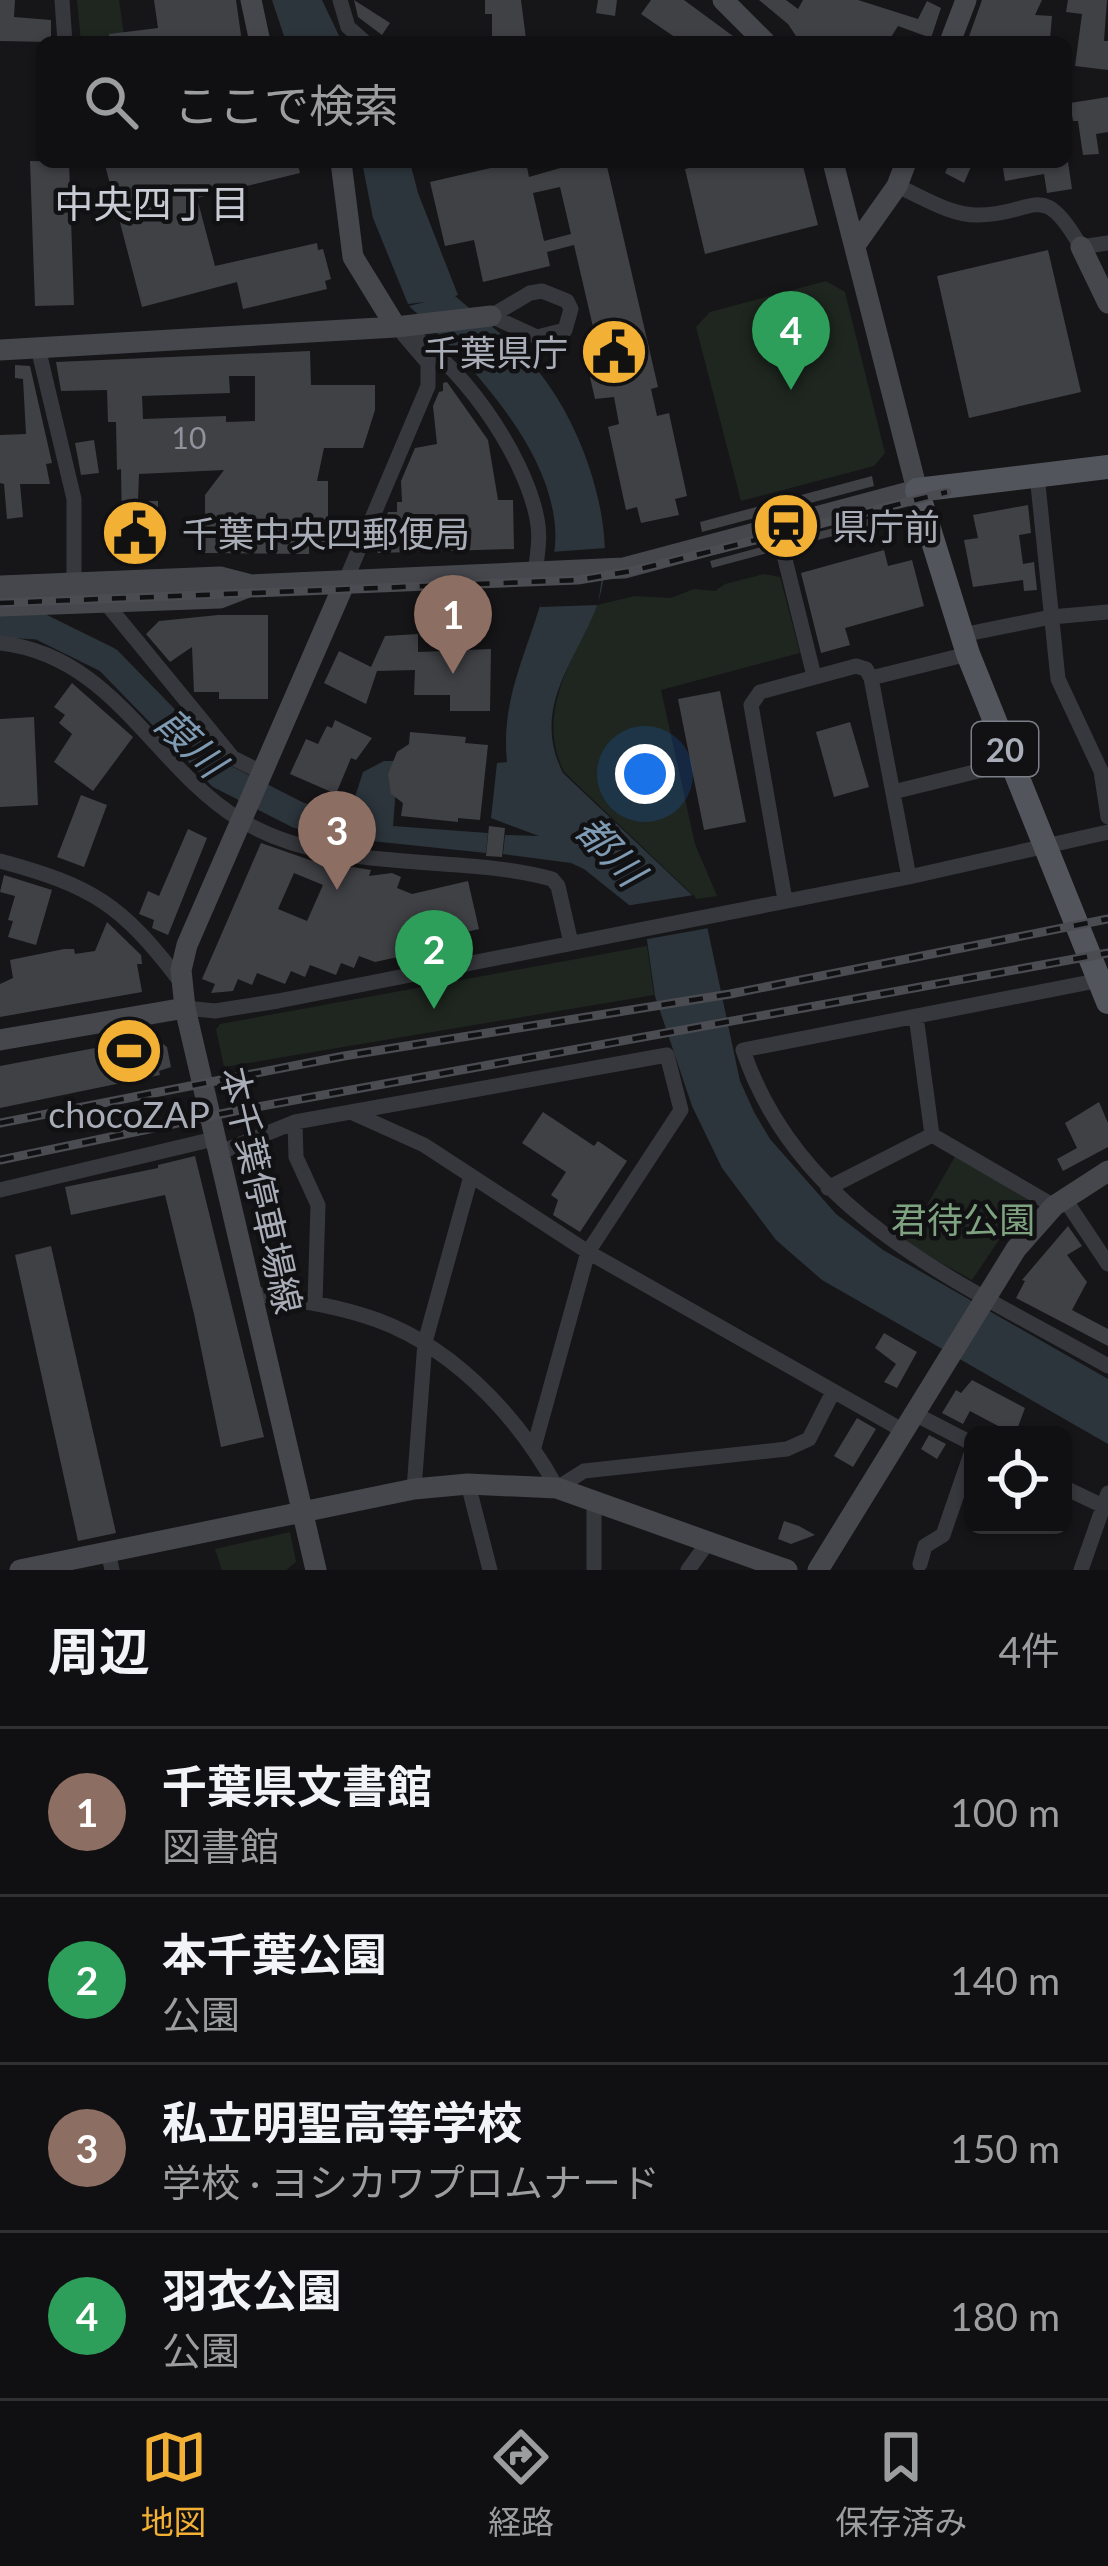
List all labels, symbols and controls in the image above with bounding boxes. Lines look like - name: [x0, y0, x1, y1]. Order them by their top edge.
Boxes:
- search box: [36, 36, 1072, 168]
- icon: search: [78, 69, 144, 135]
- text: ここで検索: [174, 78, 399, 132]
- district label: 中央四丁目: [54, 180, 250, 226]
- pin: 4: [752, 291, 830, 390]
- public building icon: 千葉県庁: [579, 317, 649, 387]
- place label: 千葉県庁: [424, 330, 568, 374]
- house number: 10: [172, 419, 206, 455]
- station icon: 県庁前: [751, 491, 821, 561]
- public building icon: 千葉中央四郵便局: [100, 498, 170, 568]
- place label: 県庁前: [832, 504, 940, 548]
- place label: 千葉中央四郵便局: [182, 511, 470, 555]
- pin: 1: [414, 575, 492, 674]
- water label: 葭川: [147, 698, 238, 788]
- road number: 20: [972, 722, 1038, 776]
- your location: [615, 744, 675, 804]
- pin: 3: [298, 791, 376, 890]
- water label: 都川: [568, 806, 657, 897]
- pin: 2: [395, 910, 473, 1009]
- sports icon: chocoZAP: [94, 1016, 164, 1086]
- street label: 本千葉停車場線: [212, 1062, 312, 1318]
- place label: chocoZAP: [48, 1092, 210, 1136]
- park label: 君待公園: [891, 1197, 1035, 1241]
- map controls: [964, 1426, 1072, 1534]
- button: locate: [964, 1426, 1072, 1534]
- text: 周辺: [48, 1620, 150, 1681]
- text: 4件: [998, 1627, 1060, 1673]
- text: 千葉県文書館: [162, 1759, 432, 1813]
- text: 1: [76, 1789, 98, 1835]
- text: 100 m: [950, 1789, 1060, 1835]
- text: 図書館: [162, 1823, 279, 1869]
- text: 本千葉公園: [162, 1927, 387, 1981]
- text: 2: [76, 1957, 98, 2003]
- text: 140 m: [950, 1957, 1060, 2003]
- text: 公園: [162, 1991, 240, 2037]
- text: 私立明聖高等学校: [162, 2095, 522, 2149]
- text: 3: [76, 2125, 98, 2171]
- text: 150 m: [950, 2125, 1060, 2171]
- text: 学校 · ヨシカワプロムナード: [162, 2159, 660, 2205]
- text: 羽衣公園: [162, 2263, 342, 2317]
- text: 4: [76, 2293, 98, 2339]
- text: 180 m: [950, 2293, 1060, 2339]
- text: 公園: [162, 2327, 240, 2373]
- tab: 地図: [141, 2424, 207, 2544]
- tab: 経路: [488, 2424, 554, 2544]
- tab: 保存済み: [835, 2424, 967, 2544]

